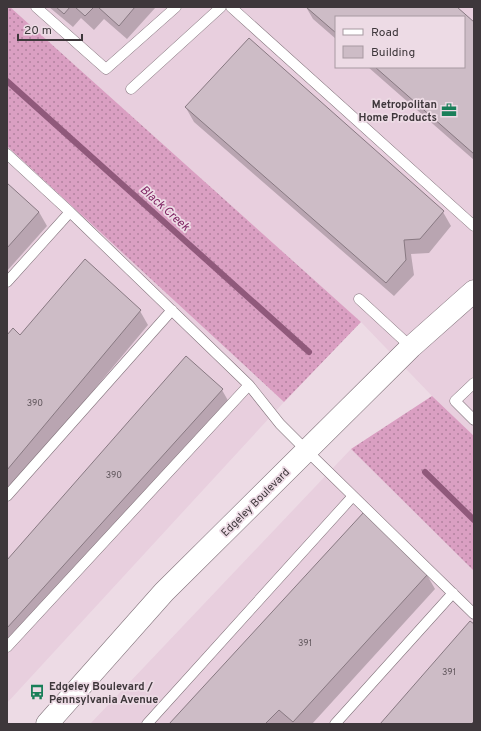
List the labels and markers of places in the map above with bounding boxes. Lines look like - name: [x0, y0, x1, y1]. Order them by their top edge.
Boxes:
- place label: Metropolitan Home Products: [358, 98, 437, 125]
- office icon: Metropolitan Home Products: [440, 101, 458, 119]
- place label: Edgeley Boulevard / Pennsylvania Avenue: [49, 680, 158, 707]
- bus stop icon: Edgeley Boulevard / Pennsylvania Avenue: [28, 683, 46, 701]

